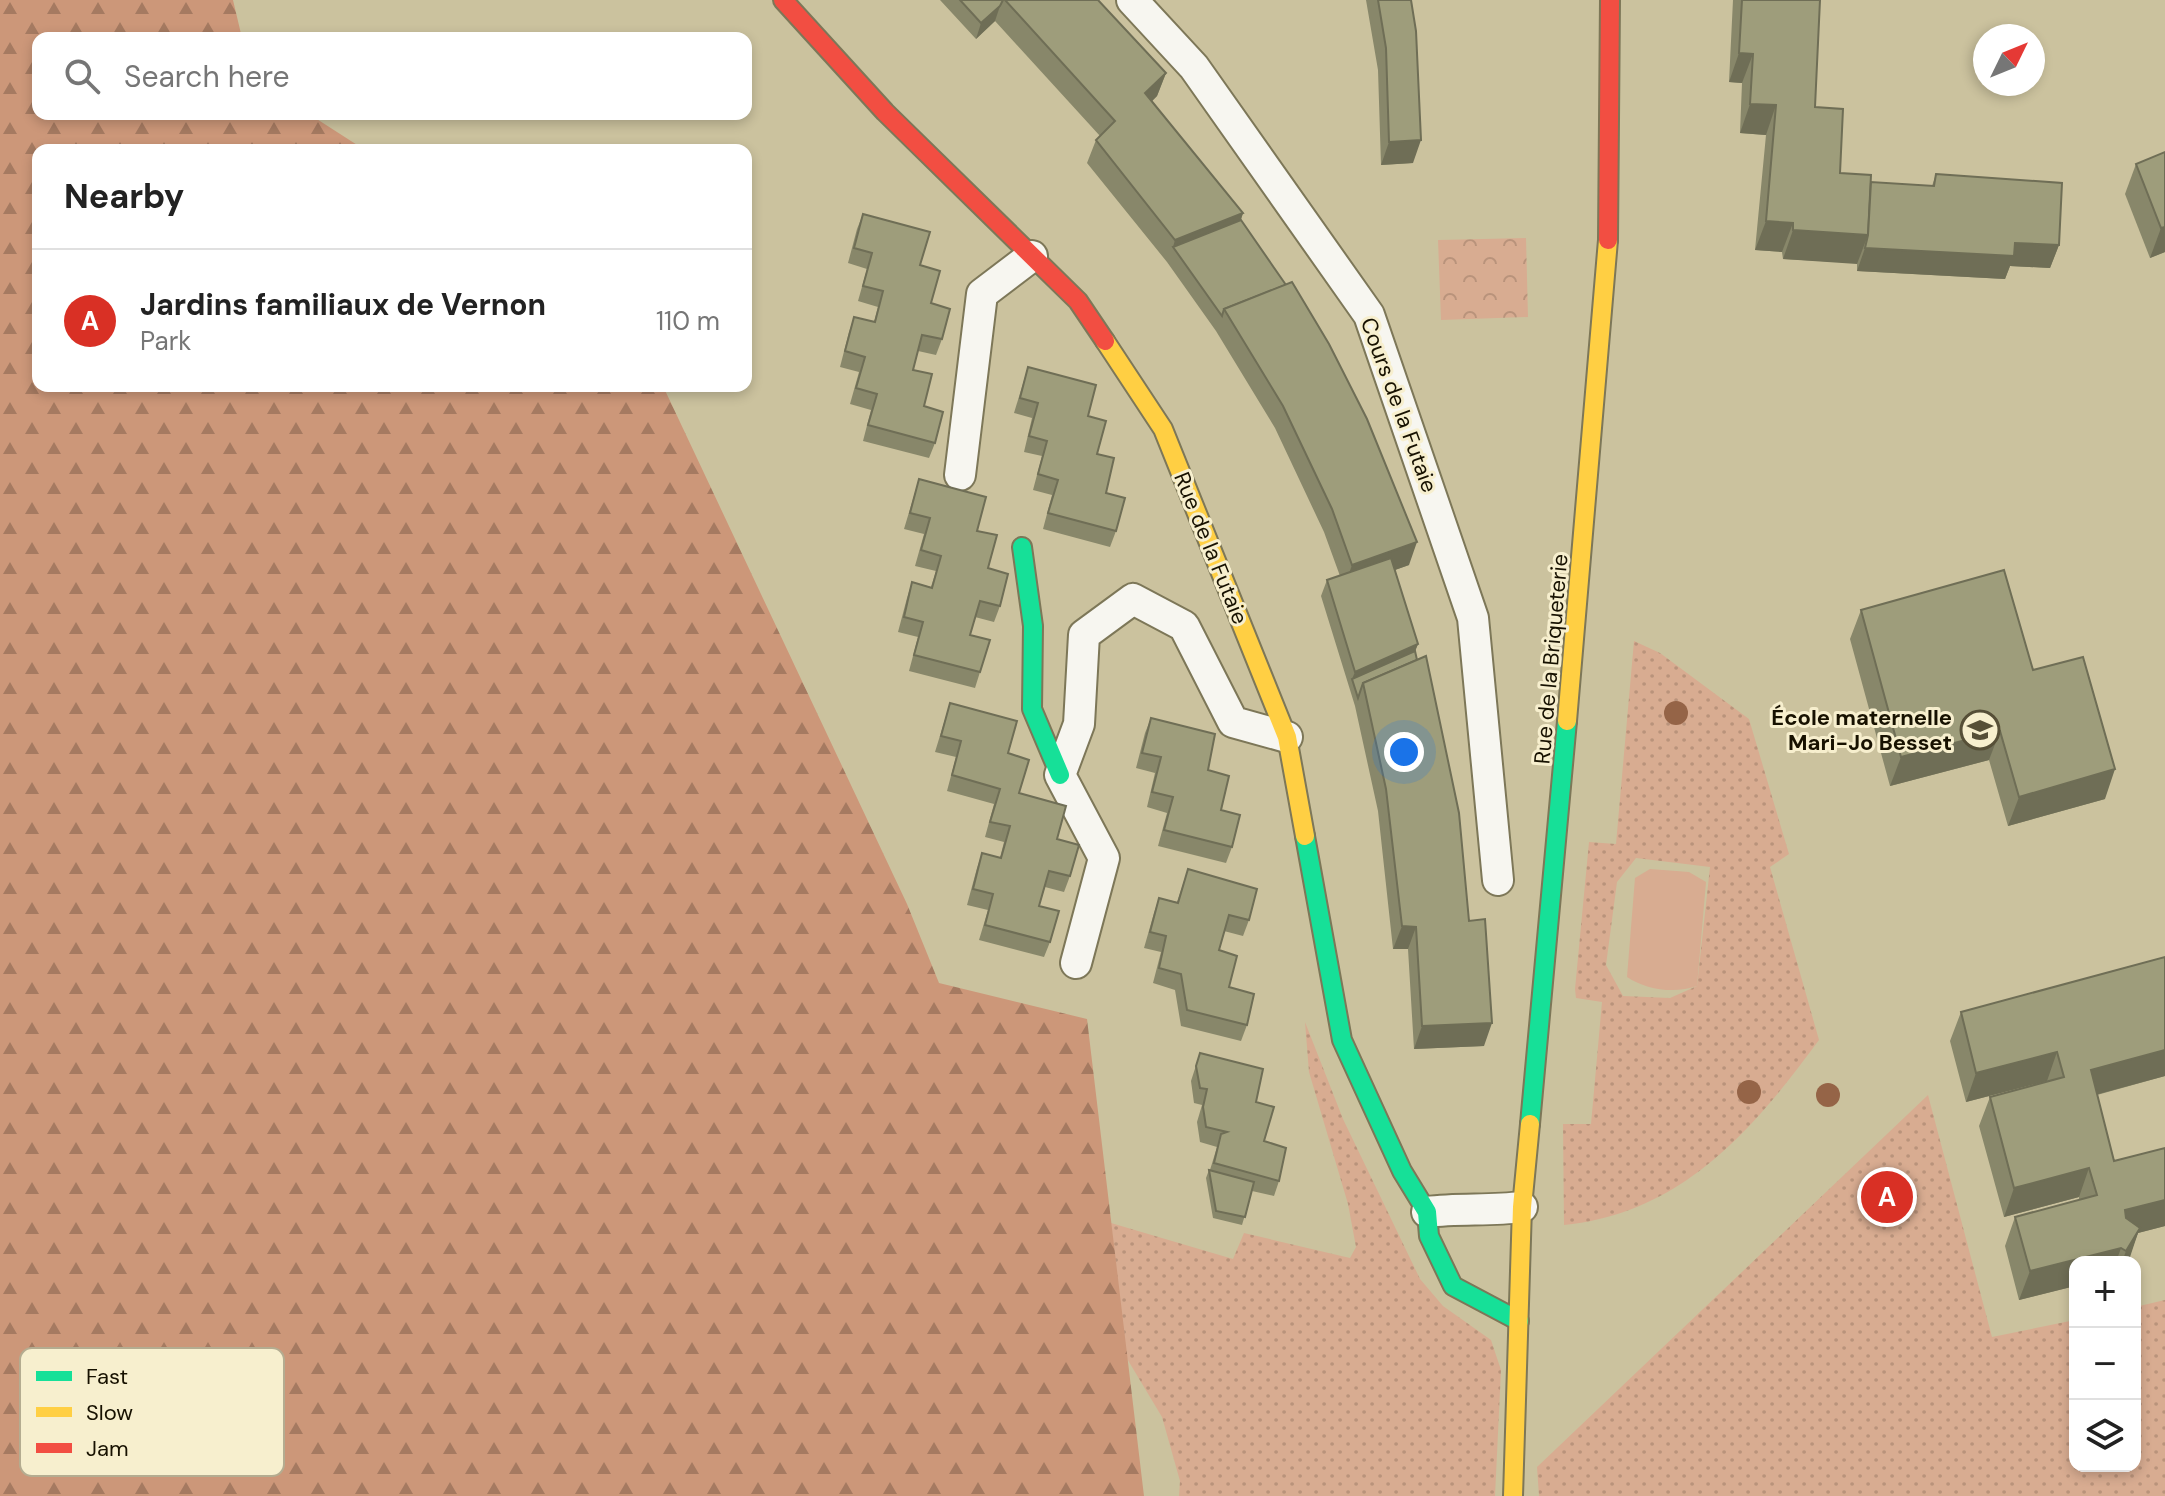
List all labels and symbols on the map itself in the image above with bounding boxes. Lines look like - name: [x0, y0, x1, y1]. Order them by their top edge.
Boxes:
- north arrow: [1973, 24, 2045, 96]
- street label: Cours de la Futaie: [1354, 314, 1444, 496]
- street label: Rue de la Futaie: [1167, 468, 1255, 628]
- street label: Rue de la Briqueterie: [1527, 553, 1575, 765]
- place label: École maternelle Mari-Jo Besset: [1771, 703, 1952, 757]
- school or university icon: École maternelle Mari-Jo Besset: [1959, 709, 2001, 751]
- your location: [1384, 732, 1424, 772]
- pin: A: [1861, 1167, 1913, 1227]
- legend: [20, 1348, 284, 1476]
- text: Fast: [86, 1362, 128, 1391]
- text: Slow: [86, 1398, 133, 1427]
- text: Jam: [86, 1434, 129, 1463]

